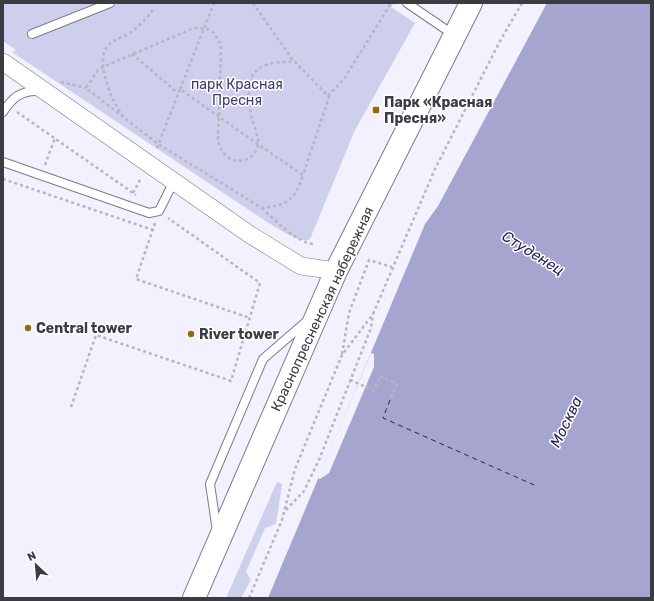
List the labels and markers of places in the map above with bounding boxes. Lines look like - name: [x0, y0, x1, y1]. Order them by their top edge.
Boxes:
- place label: Парк «Красная Пресня»: [384, 94, 493, 127]
- marker: Парк «Красная Пресня»: [371, 105, 381, 115]
- place label: Central tower: [36, 320, 133, 337]
- marker: Central tower: [23, 323, 33, 333]
- place label: River tower: [199, 326, 280, 343]
- marker: River tower: [186, 329, 196, 339]

